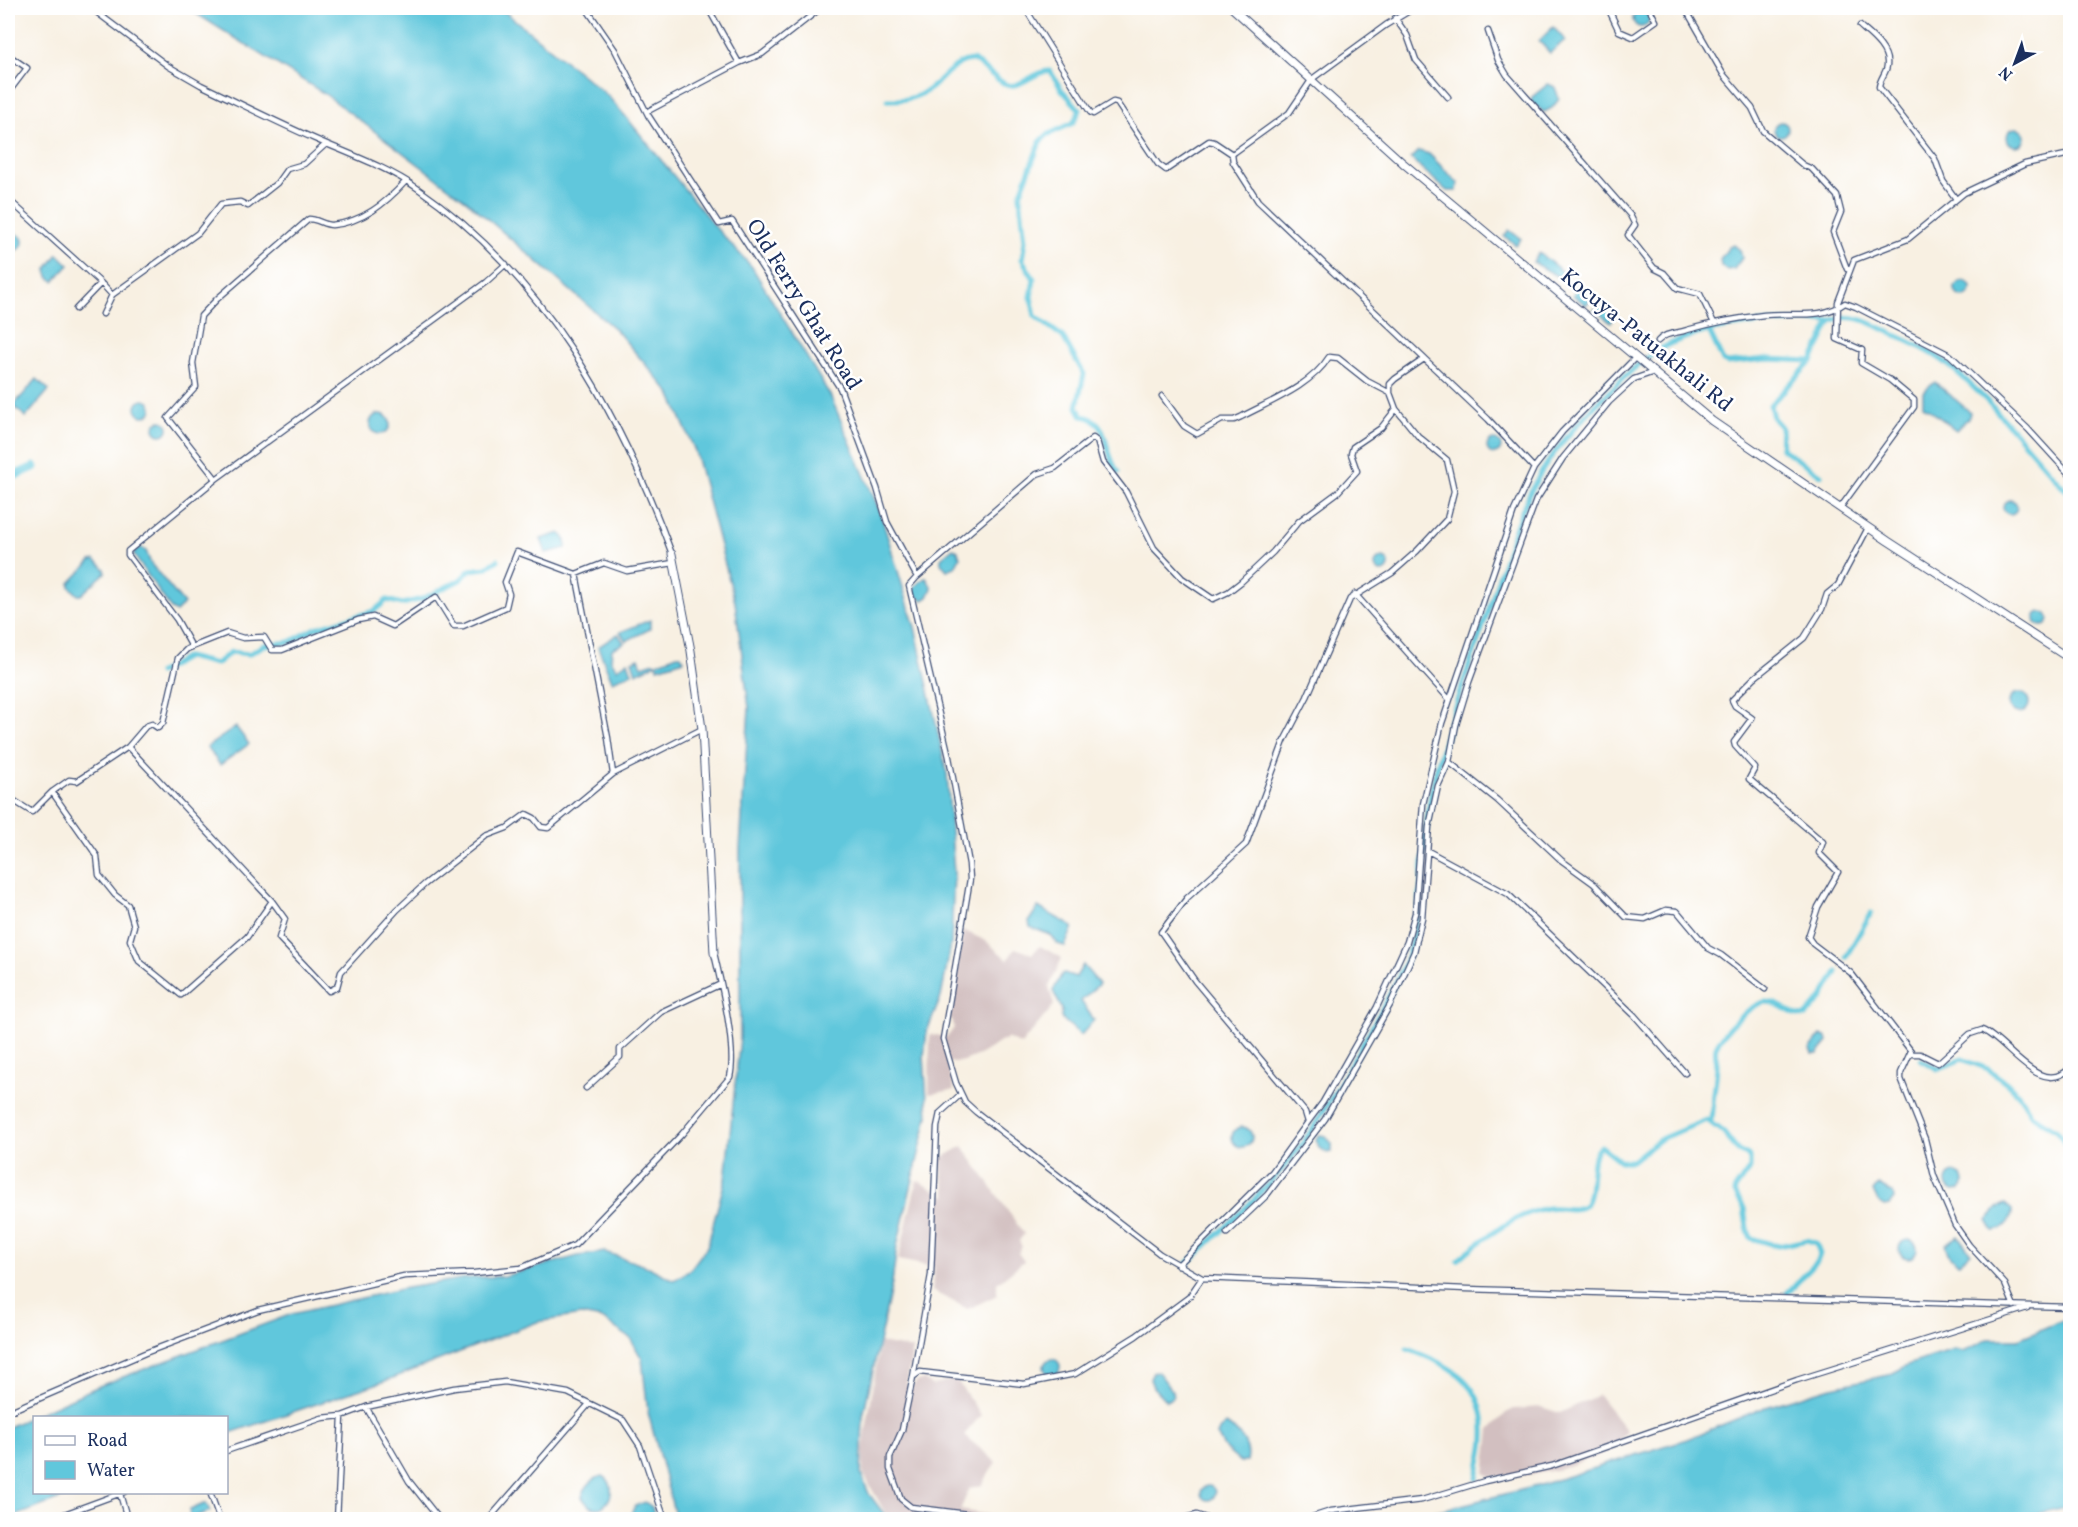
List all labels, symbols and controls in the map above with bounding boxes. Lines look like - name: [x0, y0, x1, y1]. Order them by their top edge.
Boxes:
- north arrow: [1985, 33, 2045, 93]
- text: N: [1995, 60, 2018, 85]
- street label: Old Ferry Ghat Road: [738, 213, 868, 397]
- street label: Kocuya-Patuakhali Rd: [1553, 262, 1739, 420]
- legend: [33, 1416, 228, 1494]
- text: Road: [87, 1429, 128, 1454]
- text: Water: [87, 1459, 135, 1484]

